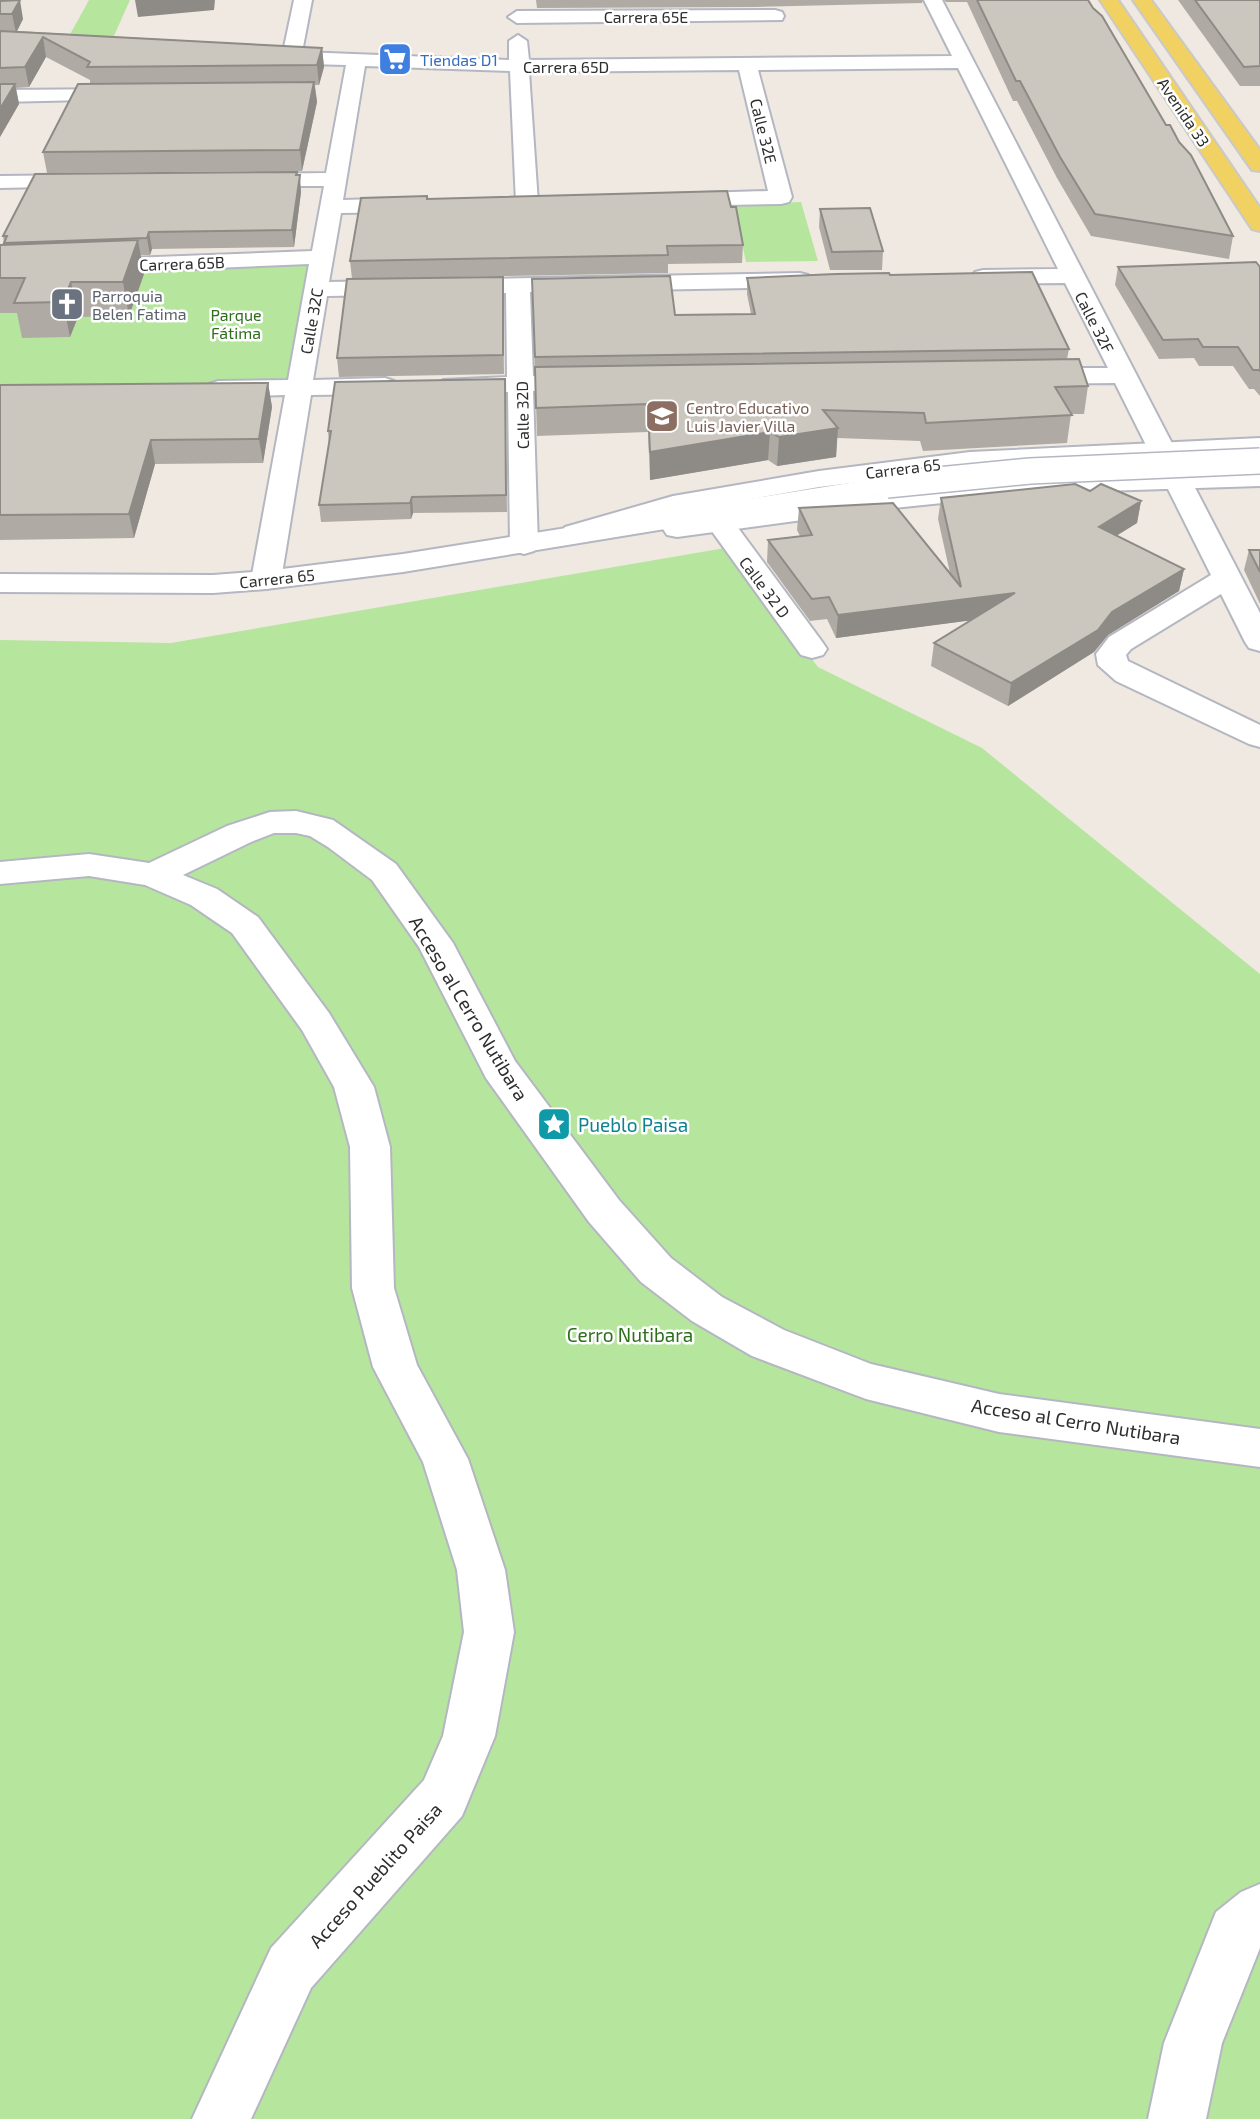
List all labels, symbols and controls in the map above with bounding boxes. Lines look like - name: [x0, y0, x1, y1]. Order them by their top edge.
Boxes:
- street label: Carrera 65E: [604, 7, 688, 26]
- supermarket icon: Tiendas D1: [376, 40, 414, 78]
- place label: Tiendas D1: [420, 50, 498, 69]
- street label: Carrera 65D: [523, 57, 609, 76]
- street label: Avenida 33: [1154, 74, 1214, 150]
- street label: Calle 32E: [747, 96, 781, 166]
- street label: Carrera 65B: [139, 252, 225, 274]
- church icon: Parroquia Belen Fatima: [48, 285, 86, 323]
- place label: Parroquia Belen Fatima: [92, 286, 187, 323]
- street label: Calle 32C: [296, 287, 326, 355]
- street label: Calle 32F: [1072, 288, 1119, 356]
- park label: Parque Fátima: [210, 305, 262, 342]
- street label: Calle 32D: [512, 381, 532, 449]
- school or university icon: Centro Educativo Luis Javier Villa: [643, 397, 681, 435]
- place label: Centro Educativo Luis Javier Villa: [686, 398, 809, 435]
- street label: Carrera 65: [864, 454, 942, 482]
- street label: Calle 32 D: [736, 553, 794, 621]
- street label: Carrera 65: [238, 565, 316, 591]
- street label: Acceso al Cerro Nutibara: [405, 911, 533, 1105]
- place icon: Pueblo Paisa: [535, 1105, 573, 1143]
- place label: Pueblo Paisa: [578, 1113, 688, 1136]
- park label: Cerro Nutibara: [567, 1323, 693, 1346]
- street label: Acceso al Cerro Nutibara: [970, 1393, 1182, 1449]
- street label: Acceso Pueblito Paisa: [304, 1798, 446, 1952]

